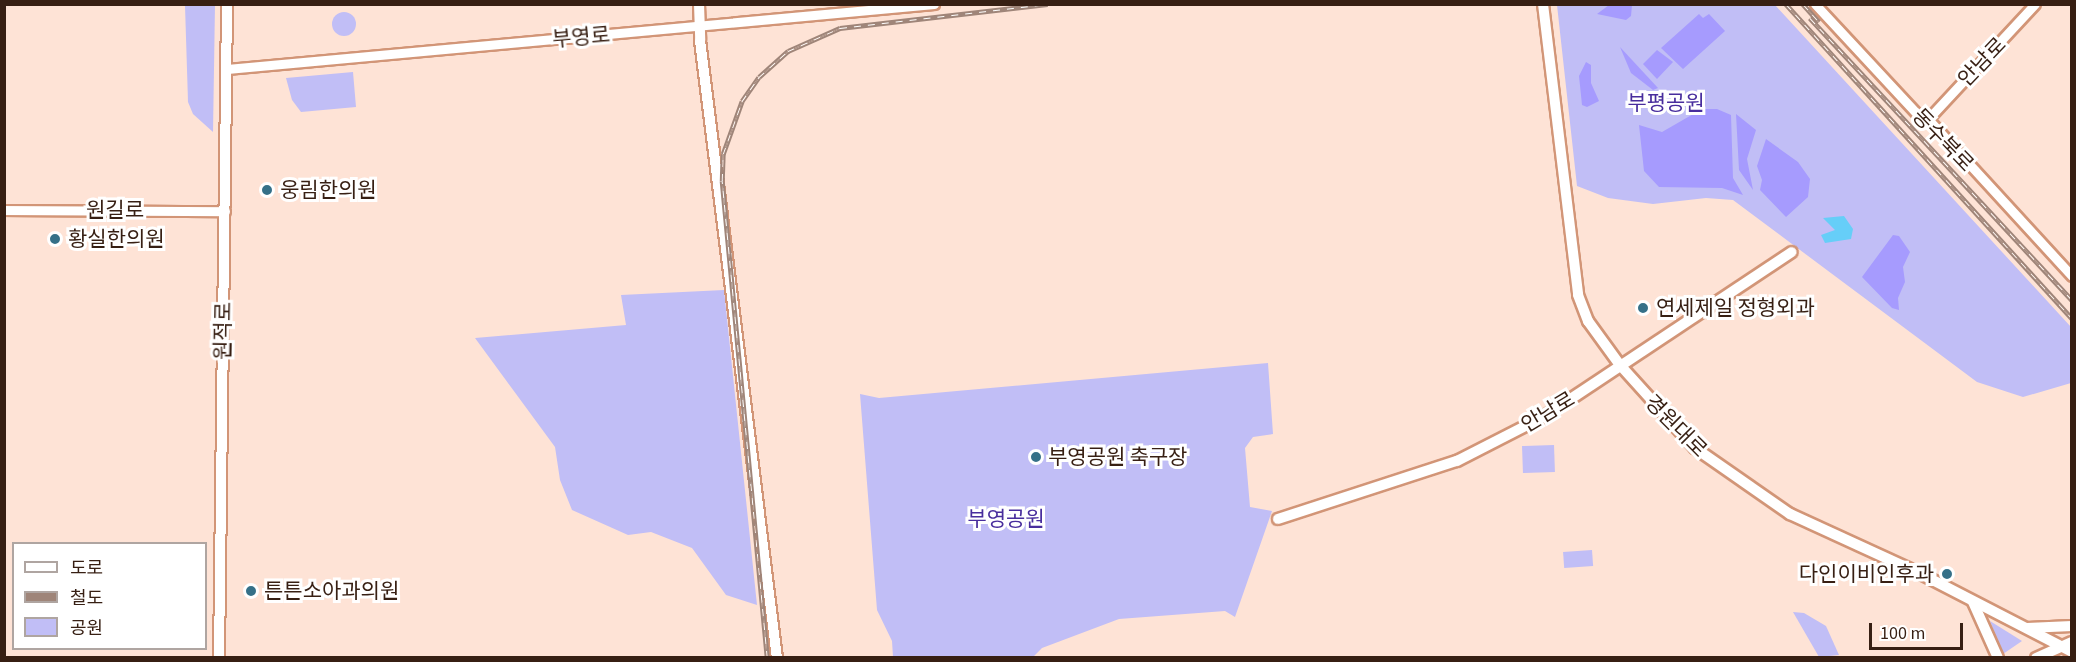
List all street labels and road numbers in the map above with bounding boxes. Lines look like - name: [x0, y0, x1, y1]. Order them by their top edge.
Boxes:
- street label: 부영로: [551, 22, 611, 52]
- street label: 안남로: [1953, 32, 2011, 92]
- street label: 동수북로: [1907, 103, 1979, 177]
- street label: 원길로: [86, 197, 144, 223]
- street label: 원적로: [210, 302, 236, 360]
- street label: 안남로: [1517, 386, 1579, 438]
- street label: 경원대로: [1640, 390, 1712, 462]

